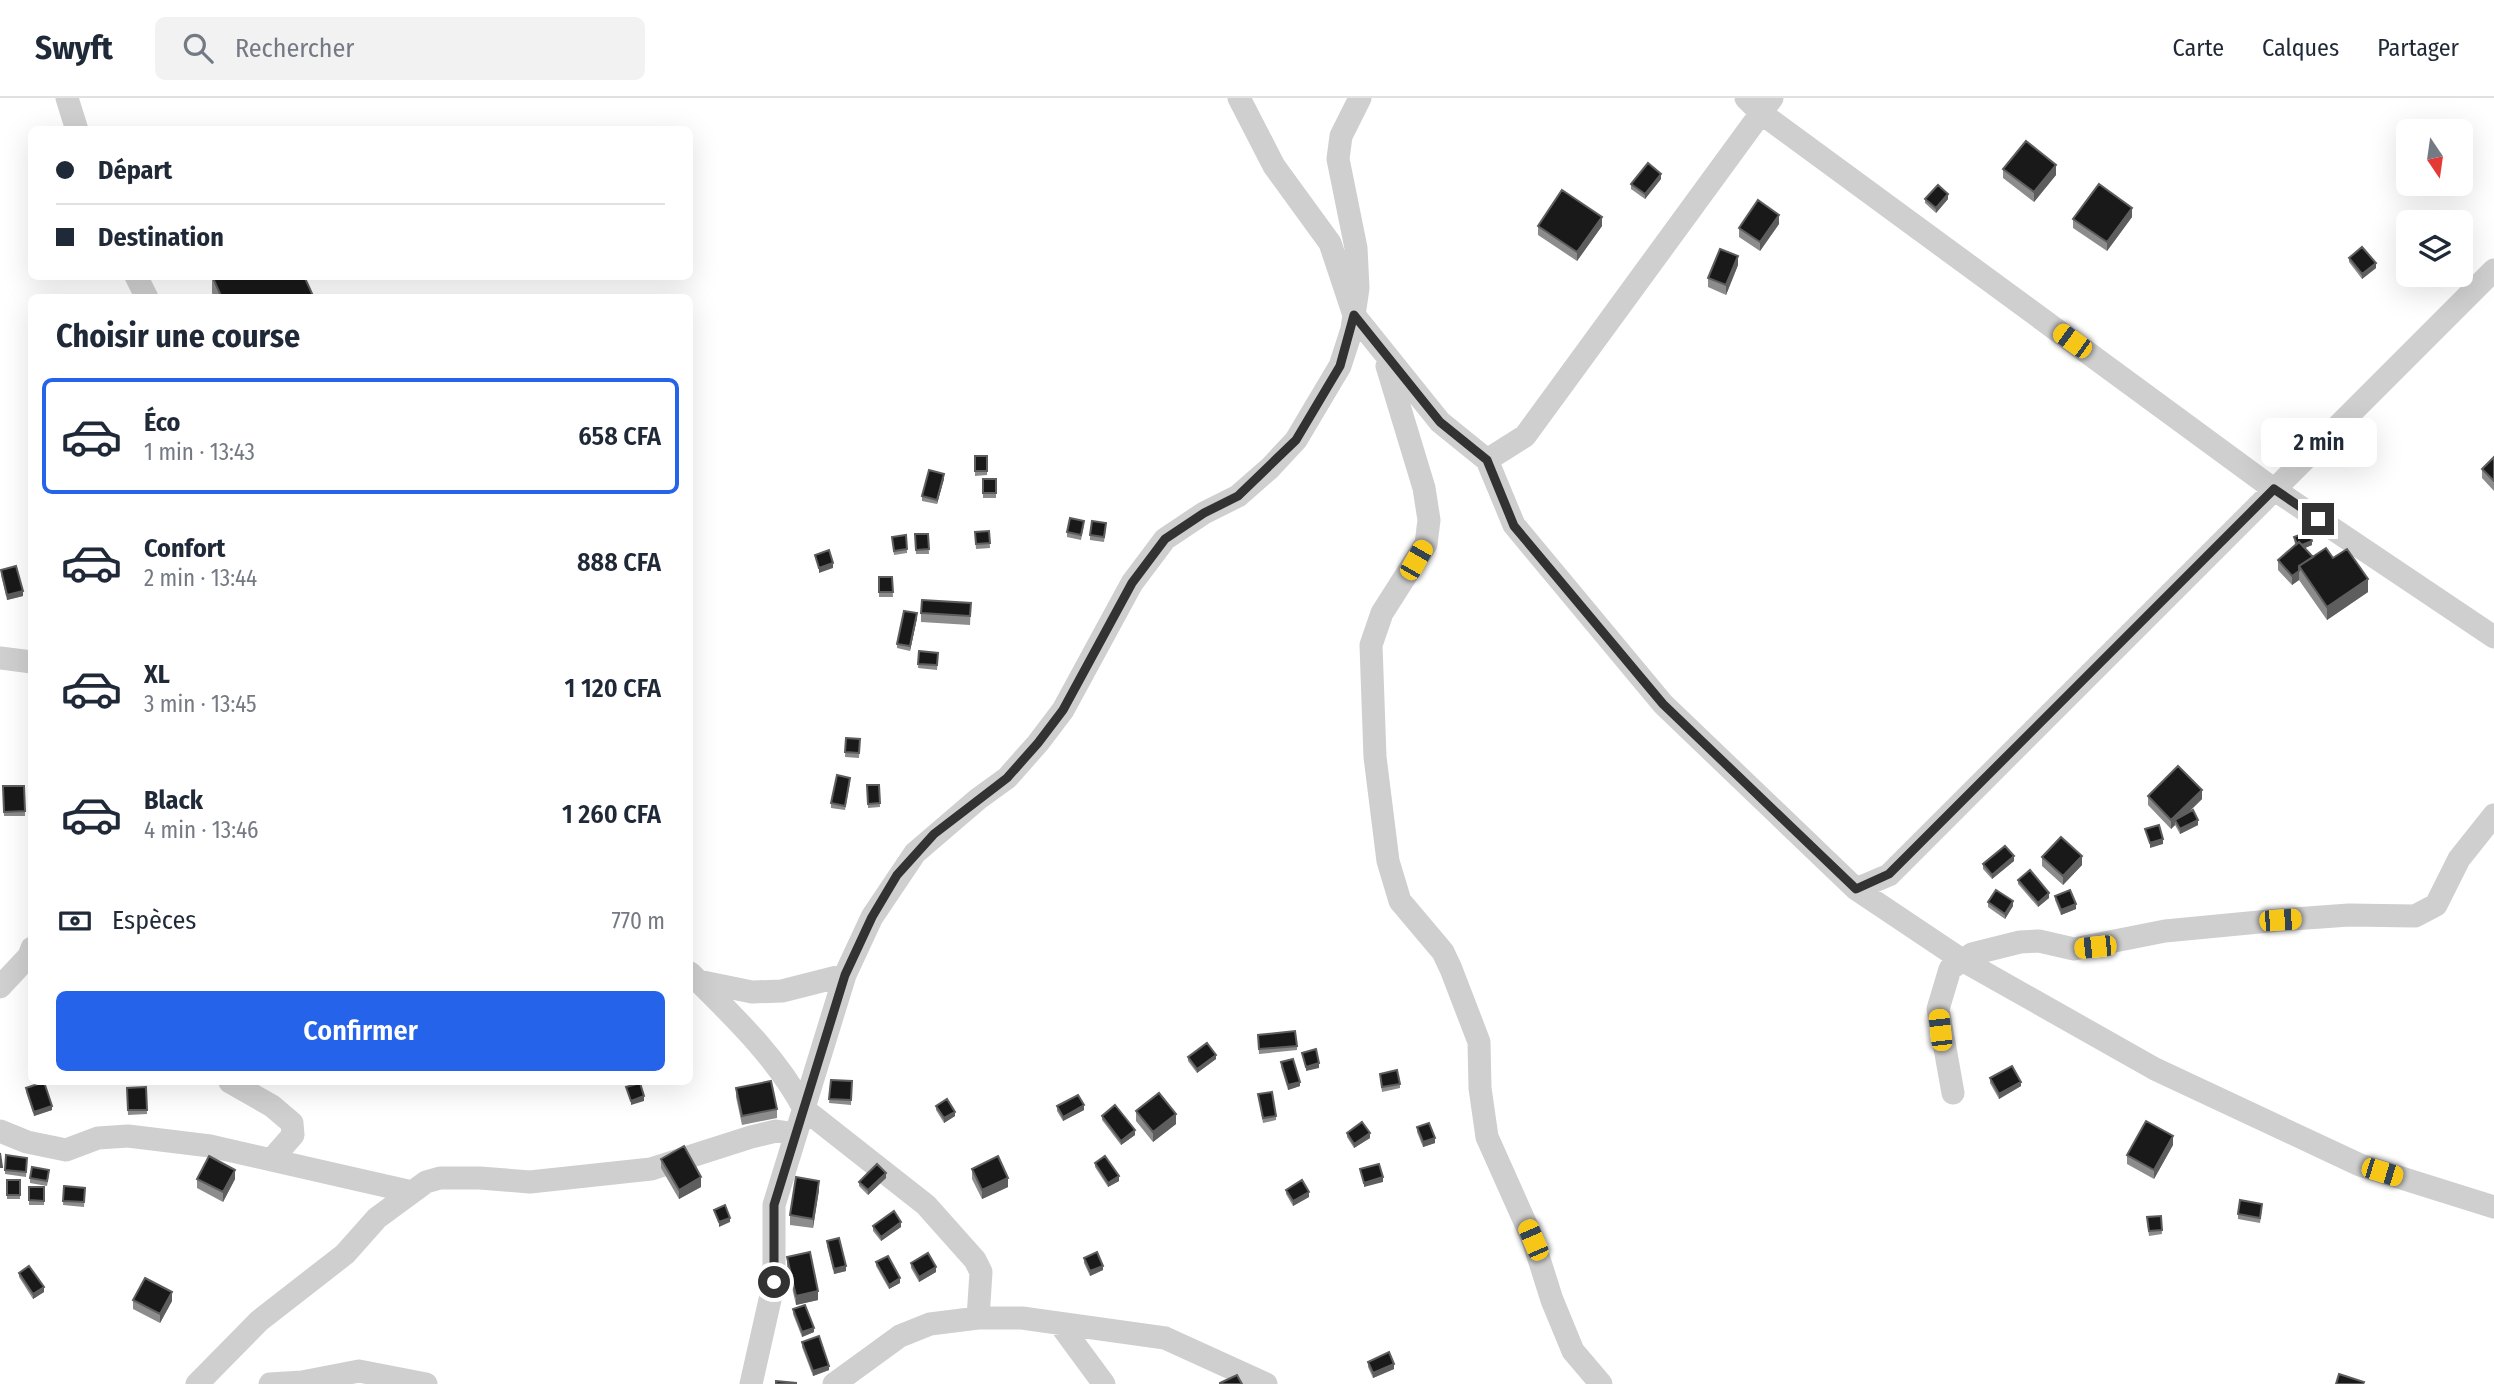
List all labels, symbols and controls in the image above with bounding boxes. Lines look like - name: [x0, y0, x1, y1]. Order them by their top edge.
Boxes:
- search box: [155, 17, 645, 80]
- text: Swyft: [35, 28, 113, 68]
- icon: search: [179, 29, 217, 67]
- text: Rechercher: [235, 33, 354, 64]
- text: Carte: [2173, 34, 2224, 62]
- text: Calques: [2262, 34, 2339, 62]
- text: Partager: [2377, 34, 2459, 62]
- north arrow: [2396, 119, 2473, 196]
- map controls: [2396, 119, 2473, 287]
- text: Départ: [98, 155, 172, 186]
- button: layers: [2396, 210, 2473, 287]
- text: Destination: [98, 222, 224, 253]
- text: Choisir une course: [56, 317, 300, 355]
- car: [2049, 320, 2096, 362]
- icon: car: [60, 405, 123, 468]
- text: Éco: [144, 407, 181, 438]
- callout: 2 min: [2260, 418, 2376, 466]
- text: 658 CFA: [578, 421, 661, 452]
- text: 2 min: [2293, 428, 2345, 456]
- text: 1 min · 13:43: [144, 438, 255, 466]
- route end: [2302, 503, 2334, 535]
- icon: car: [60, 531, 123, 594]
- text: Confort: [144, 533, 225, 564]
- car: [1397, 537, 1436, 583]
- text: 888 CFA: [577, 547, 661, 578]
- text: 2 min · 13:44: [144, 564, 257, 592]
- icon: car: [60, 657, 123, 720]
- text: XL: [144, 659, 170, 690]
- text: 1 120 CFA: [565, 673, 661, 704]
- text: 3 min · 13:45: [144, 690, 257, 718]
- icon: car: [60, 783, 123, 846]
- text: Black: [144, 785, 203, 816]
- text: 1 260 CFA: [562, 799, 661, 830]
- text: 4 min · 13:46: [144, 816, 258, 844]
- icon: cash: [56, 902, 94, 940]
- text: Espèces: [112, 905, 196, 936]
- text: 770 m: [611, 907, 665, 935]
- car: [2259, 908, 2302, 932]
- car: [2074, 934, 2117, 960]
- button: Confirmer: [56, 991, 665, 1071]
- car: [1928, 1008, 1953, 1052]
- car: [2359, 1156, 2406, 1188]
- car: [1516, 1217, 1551, 1263]
- route start: [758, 1266, 790, 1298]

